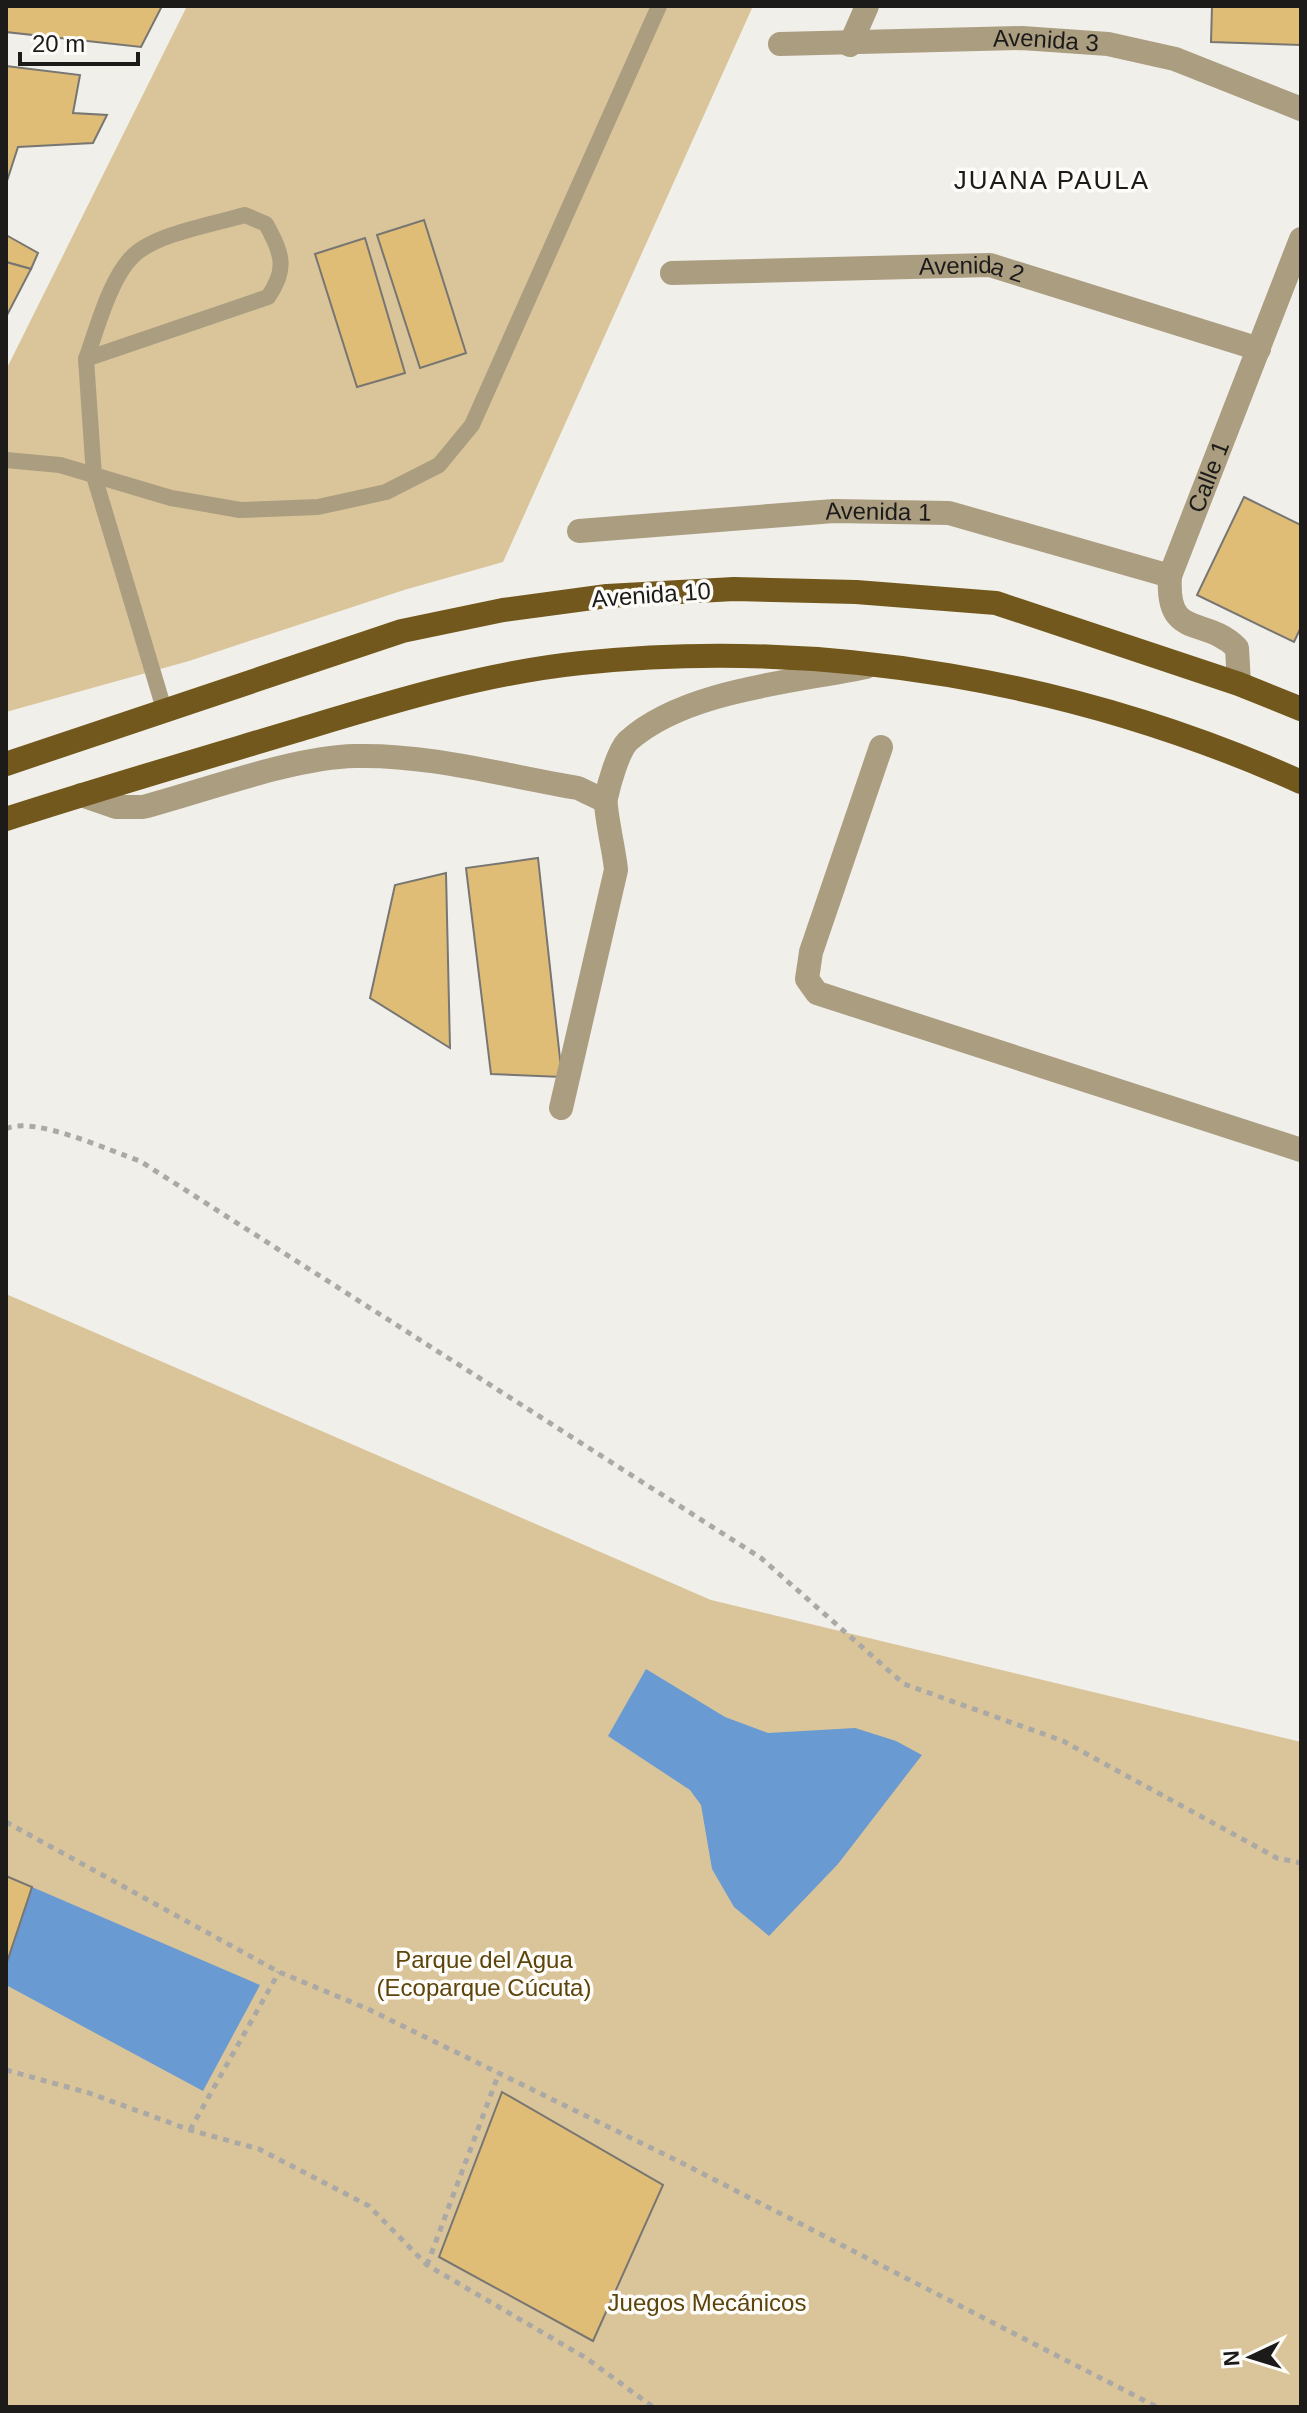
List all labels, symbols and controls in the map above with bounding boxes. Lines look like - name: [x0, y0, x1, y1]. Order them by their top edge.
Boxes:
- scale bar: [20, 16, 138, 66]
- street label: Avenida 3: [992, 24, 1100, 56]
- text: 20 m: [32, 30, 85, 57]
- district label: JUANA PAULA: [954, 165, 1150, 195]
- street label: Avenida 2: [918, 251, 1028, 288]
- street label: Calle 1: [1182, 437, 1234, 516]
- street label: Avenida 1: [824, 496, 932, 526]
- street label: Avenida 10: [590, 577, 712, 612]
- park label: Parque del Agua (Ecoparque Cúcuta): [377, 1946, 591, 2001]
- park label: Juegos Mecánicos: [608, 2289, 806, 2316]
- north arrow: [1211, 2317, 1291, 2397]
- text: N: [1219, 2350, 1245, 2367]

